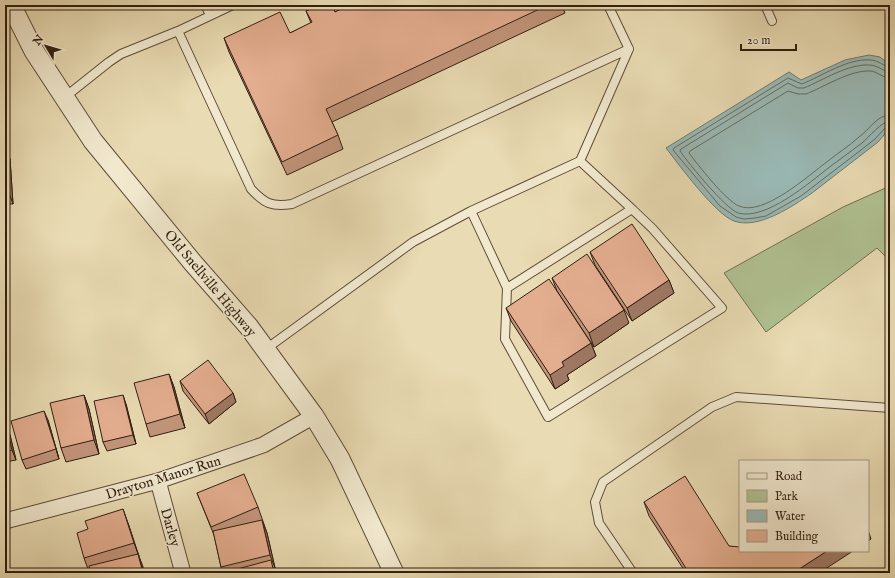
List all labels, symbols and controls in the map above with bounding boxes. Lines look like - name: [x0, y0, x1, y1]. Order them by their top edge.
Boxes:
- north arrow: [26, 26, 66, 66]
- scale bar: [741, 26, 796, 52]
- text: N: [30, 32, 48, 49]
- text: 20 m: [747, 33, 770, 48]
- street label: Old Snellville Highway: [160, 226, 260, 341]
- street label: Drayton Manor Run: [103, 452, 224, 504]
- legend: [739, 460, 869, 552]
- text: Road: [775, 469, 803, 484]
- text: Park: [775, 489, 798, 504]
- street label: Darley: [156, 506, 184, 549]
- text: Water: [775, 509, 806, 524]
- text: Building: [775, 529, 819, 544]

